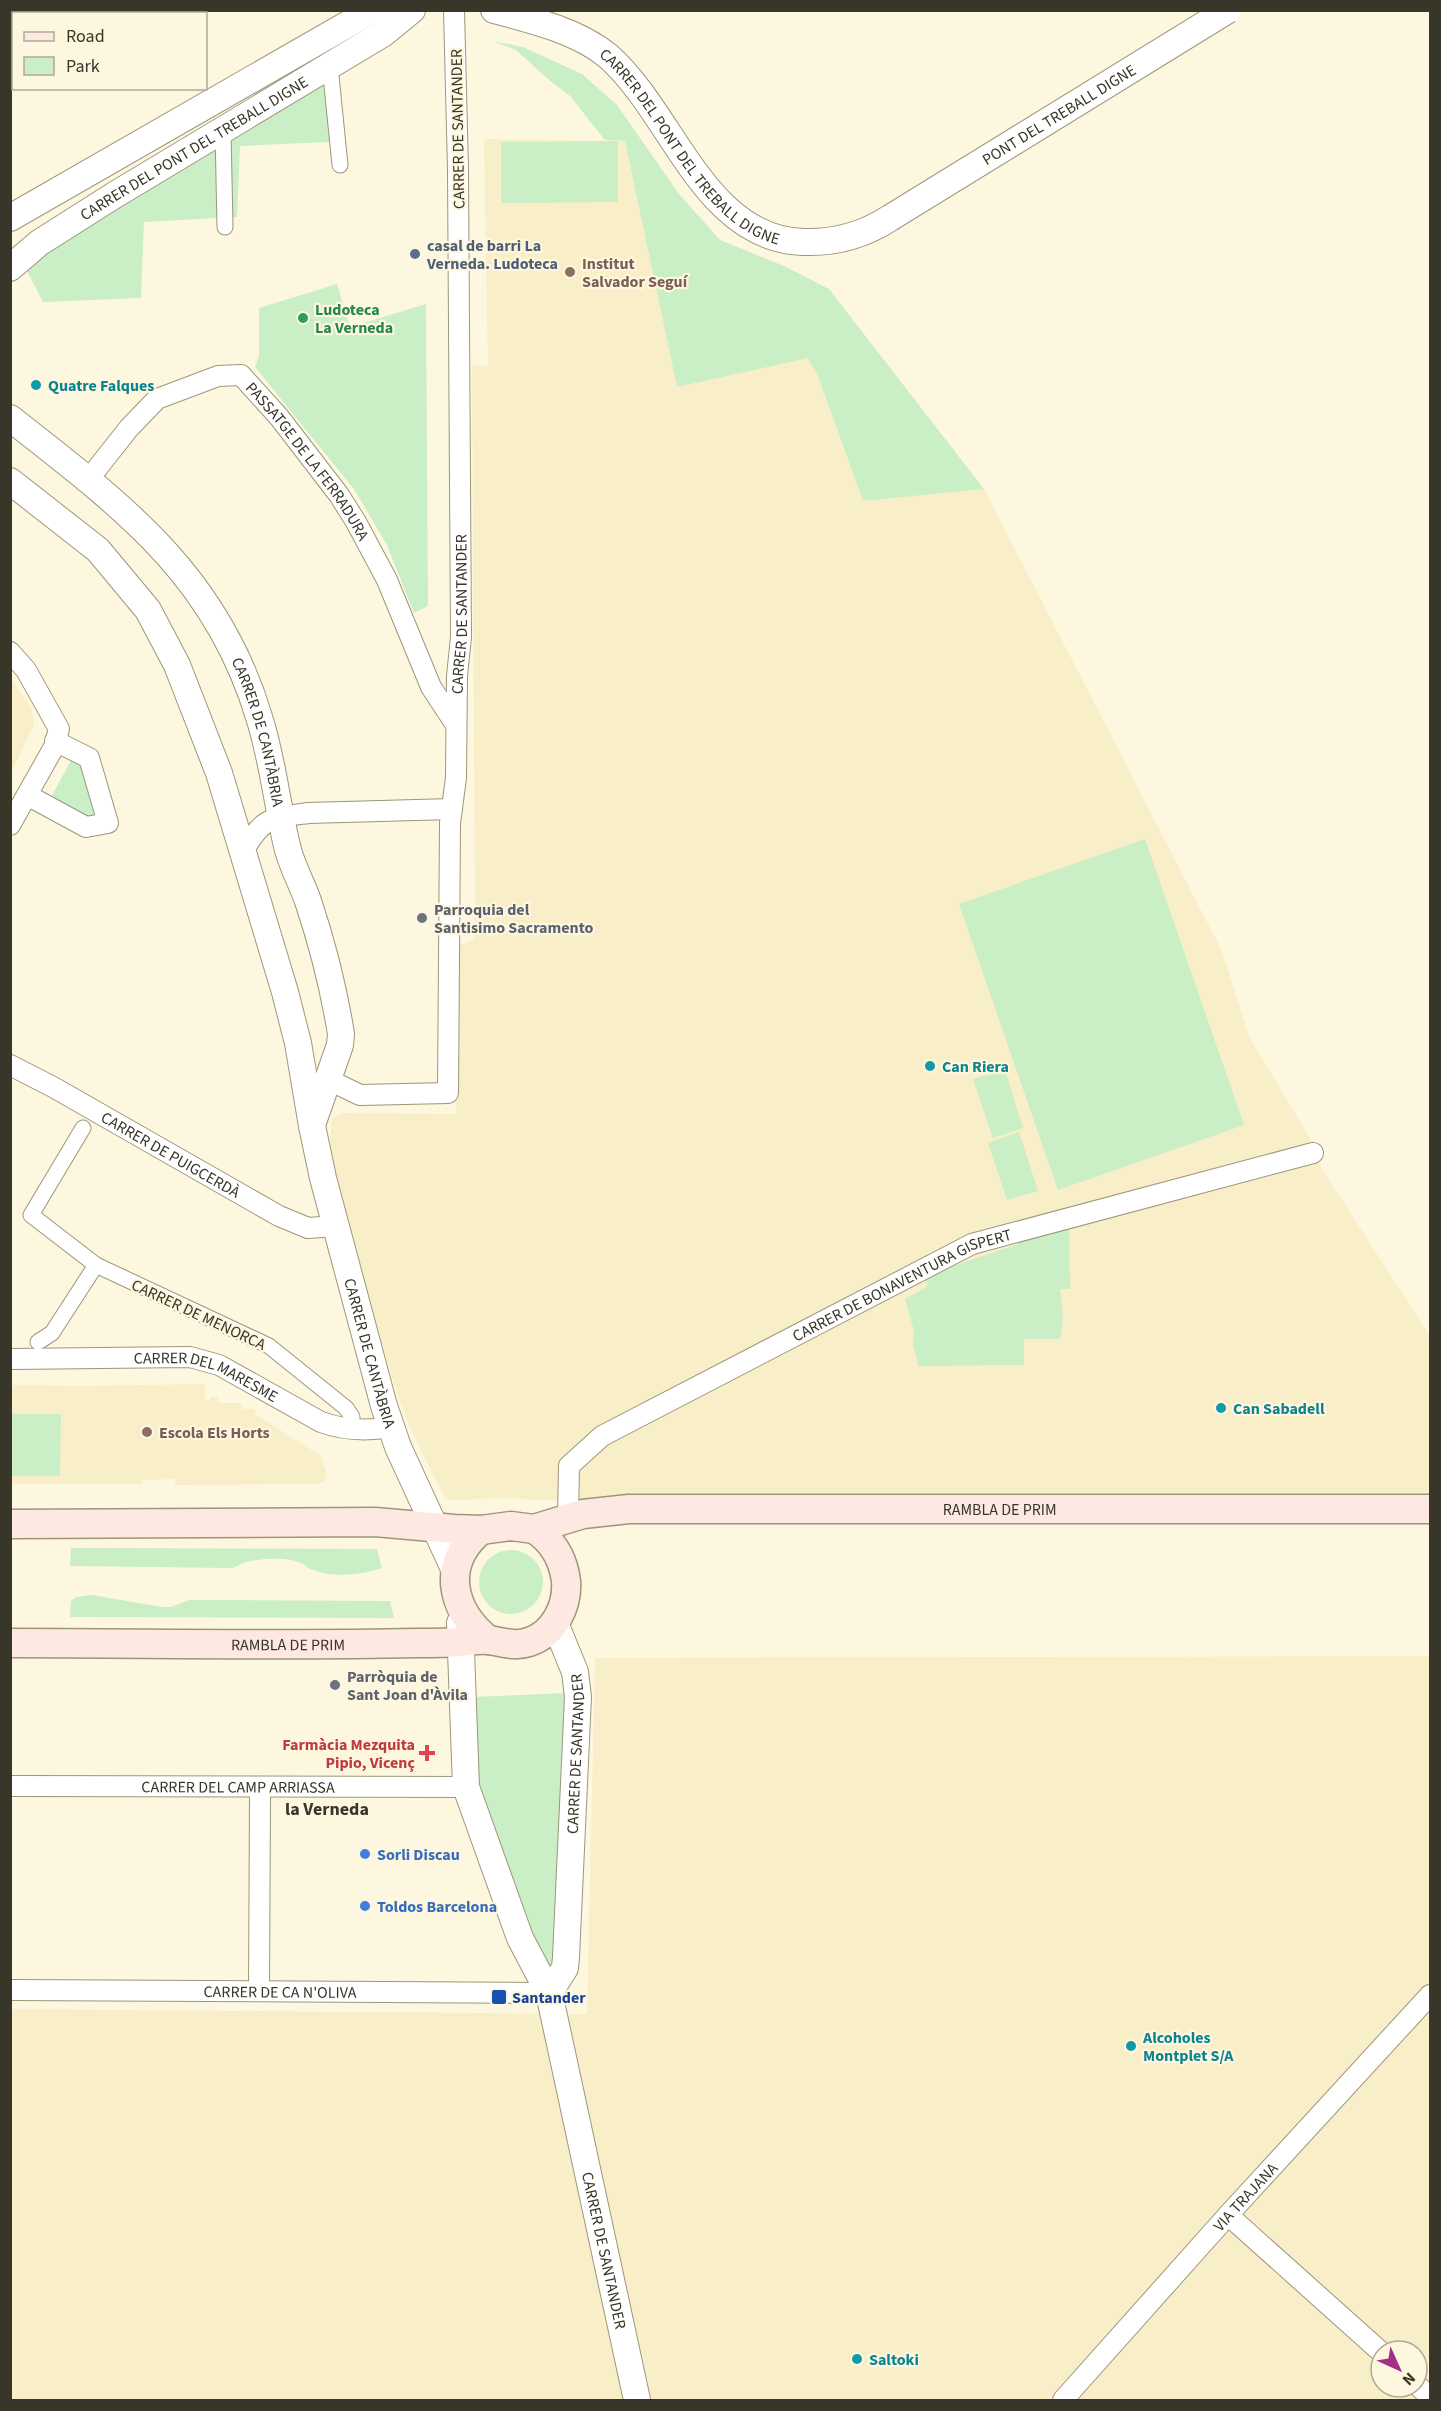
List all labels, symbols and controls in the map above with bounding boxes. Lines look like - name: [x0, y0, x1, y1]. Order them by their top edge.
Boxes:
- legend: [12, 12, 207, 90]
- text: Road: [66, 24, 105, 49]
- street label: CARRER DEL PONT DEL TREBALL DIGNE: [595, 44, 782, 250]
- street label: CARRER DE SANTANDER: [446, 49, 470, 209]
- text: Park: [66, 54, 100, 79]
- street label: PONT DEL TREBALL DIGNE: [978, 59, 1140, 171]
- street label: CARRER DEL PONT DEL TREBALL DIGNE: [76, 71, 312, 226]
- place label: casal de barri La Verneda. Ludoteca: [426, 235, 558, 275]
- marker: casal de barri La Verneda. Ludoteca: [408, 247, 422, 261]
- place label: Institut Salvador Seguí: [582, 253, 689, 293]
- marker: Institut Salvador Seguí: [563, 265, 577, 279]
- place label: Ludoteca La Verneda: [315, 299, 393, 339]
- marker: Ludoteca La Verneda: [296, 311, 310, 325]
- place label: Quatre Falques: [48, 375, 154, 397]
- street label: PASSATGE DE LA FERRADURA: [240, 377, 374, 545]
- marker: Quatre Falques: [29, 378, 43, 392]
- street label: CARRER DE SANTANDER: [447, 534, 473, 694]
- street label: CARRER DE CANTÀBRIA: [226, 654, 289, 809]
- place label: Parroquia del Santisimo Sacramento: [434, 899, 593, 939]
- marker: Parroquia del Santisimo Sacramento: [415, 911, 429, 925]
- place label: Can Riera: [942, 1056, 1009, 1078]
- marker: Can Riera: [923, 1059, 937, 1073]
- street label: CARRER DE PUIGCERDÀ: [97, 1107, 244, 1204]
- street label: CARRER DE BONAVENTURA GISPERT: [789, 1224, 1015, 1347]
- street label: CARRER DE MENORCA: [128, 1274, 270, 1356]
- street label: CARRER DE CANTÀBRIA: [338, 1276, 401, 1432]
- street label: CARRER DEL MARESME: [134, 1347, 282, 1408]
- place label: Can Sabadell: [1233, 1398, 1325, 1420]
- marker: Can Sabadell: [1214, 1401, 1228, 1415]
- place label: Escola Els Horts: [159, 1422, 270, 1444]
- marker: Escola Els Horts: [140, 1425, 154, 1439]
- street label: RAMBLA DE PRIM: [943, 1499, 1057, 1521]
- street label: RAMBLA DE PRIM: [231, 1634, 345, 1656]
- place label: Parròquia de Sant Joan d'Àvila: [347, 1666, 468, 1706]
- street label: CARRER DE SANTANDER: [562, 1673, 590, 1835]
- marker: Parròquia de Sant Joan d'Àvila: [328, 1678, 342, 1692]
- place label: Farmàcia Mezquita Pipio, Vicenç: [282, 1734, 416, 1774]
- marker: Farmàcia Mezquita Pipio, Vicenç: [420, 1746, 434, 1760]
- street label: CARRER DEL CAMP ARRIASSA: [141, 1776, 335, 1799]
- district label: la Verneda: [285, 1797, 369, 1822]
- place label: Sorli Discau: [377, 1844, 460, 1866]
- marker: Sorli Discau: [358, 1847, 372, 1861]
- place label: Toldos Barcelona: [377, 1896, 497, 1918]
- marker: Toldos Barcelona: [358, 1899, 372, 1913]
- street label: CARRER DE CA N'OLIVA: [203, 1981, 357, 2004]
- place label: Santander: [512, 1987, 586, 2009]
- marker: Santander: [490, 1988, 508, 2006]
- place label: Alcoholes Montplet S/A: [1142, 2027, 1234, 2067]
- marker: Alcoholes Montplet S/A: [1124, 2039, 1138, 2053]
- street label: VIA TRAJANA: [1209, 2158, 1283, 2236]
- street label: CARRER DE SANTANDER: [576, 2170, 631, 2331]
- north arrow: [1369, 2339, 1429, 2399]
- place label: Saltoki: [869, 2349, 919, 2371]
- marker: Saltoki: [850, 2352, 864, 2366]
- text: N: [1397, 2367, 1420, 2390]

